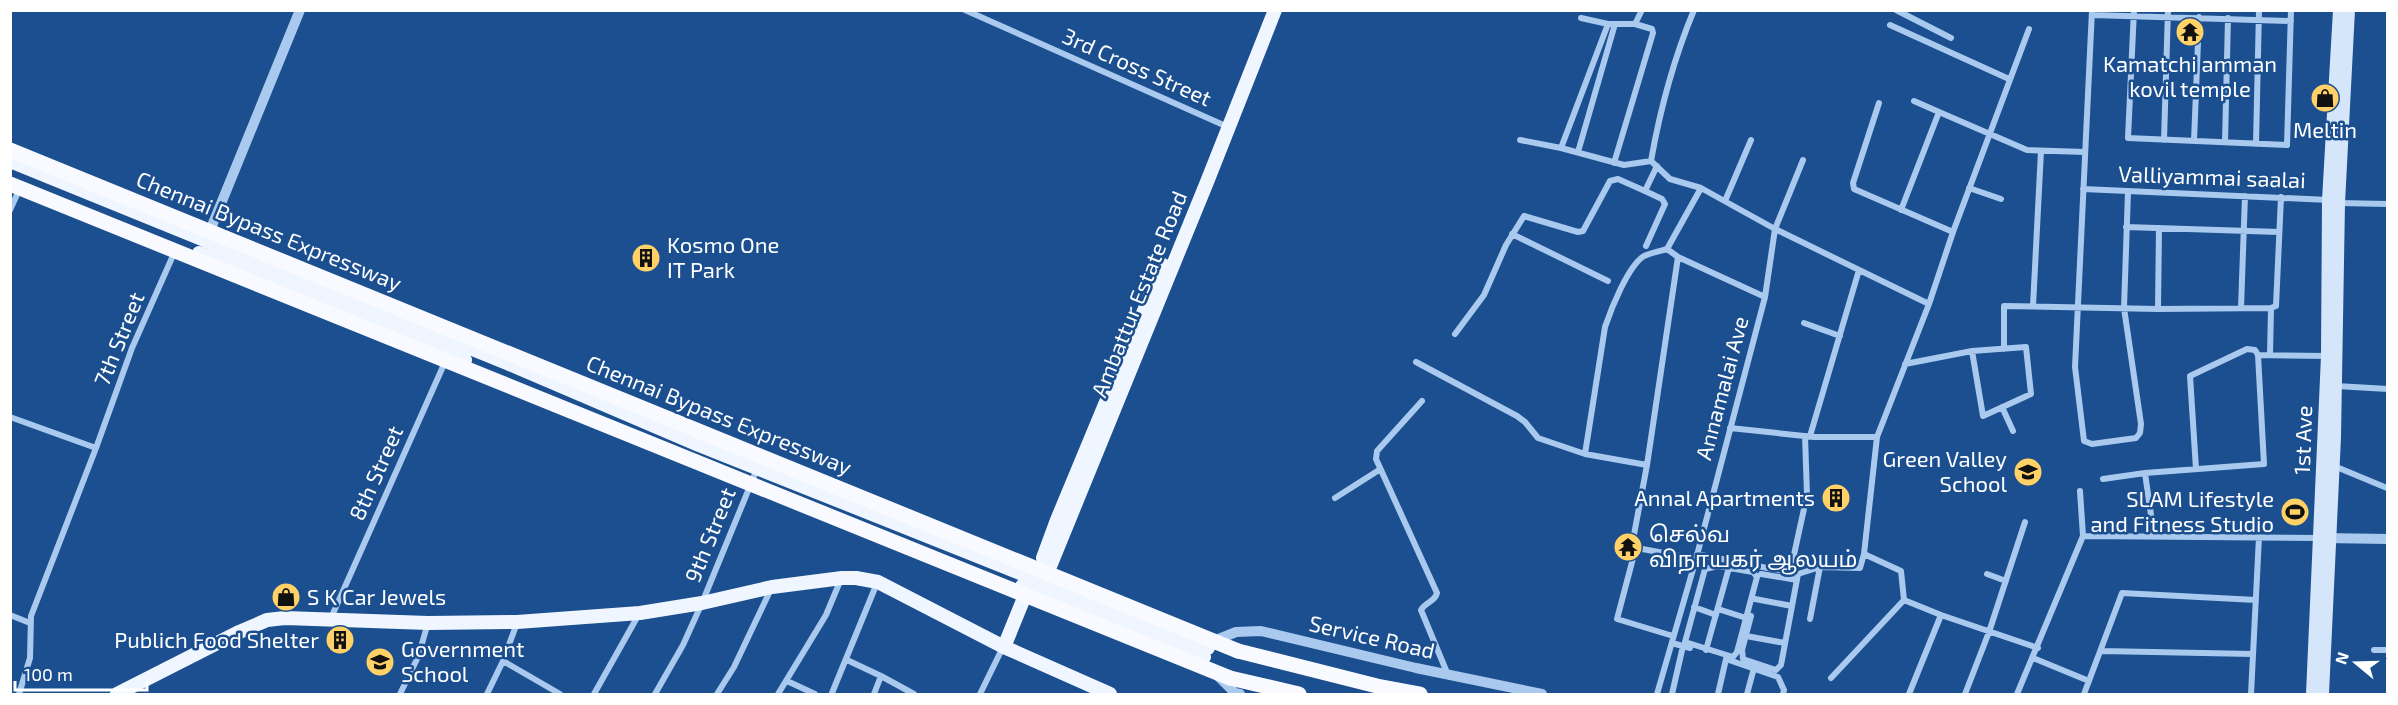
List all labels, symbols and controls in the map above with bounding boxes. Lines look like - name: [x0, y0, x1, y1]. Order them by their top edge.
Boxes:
- temple icon: Kamatchi amman kovil temple: [2174, 16, 2206, 48]
- street label: 3rd Cross Street: [1059, 22, 1216, 111]
- place label: Kamatchi amman kovil temple: [2103, 50, 2277, 101]
- shop icon: Meltin: [2309, 82, 2341, 114]
- place label: Meltin: [2293, 116, 2357, 142]
- street label: Valliyammai saalai: [2118, 160, 2306, 192]
- street label: Chennai Bypass Expressway: [133, 165, 406, 295]
- street label: Ambattur Estate Road: [1085, 187, 1191, 400]
- place label: Kosmo One IT Park: [667, 231, 779, 282]
- building icon: Kosmo One IT Park: [630, 242, 662, 274]
- street label: 7th Street: [88, 288, 149, 389]
- street label: Annamalai Ave: [1689, 313, 1753, 462]
- street label: Chennai Bypass Expressway: [583, 349, 856, 479]
- street label: 1st Ave: [2288, 405, 2316, 475]
- street label: 8th Street: [343, 421, 407, 524]
- place label: Green Valley School: [1883, 445, 2007, 496]
- school or university icon: Green Valley School: [2012, 456, 2044, 488]
- building icon: Annal Apartments: [1820, 482, 1852, 514]
- street label: 9th Street: [678, 483, 740, 586]
- place label: Annal Apartments: [1634, 484, 1815, 510]
- place label: SLAM Lifestyle and Fitness Studio: [2090, 485, 2274, 536]
- sports icon: SLAM Lifestyle and Fitness Studio: [2279, 496, 2311, 528]
- place label: செல்வ விநாயகர் ஆலயம்: [1649, 520, 1858, 575]
- temple icon: செல்வ விநாயகர் ஆலயம்: [1612, 531, 1644, 563]
- shop icon: S K Car Jewels: [270, 581, 302, 613]
- place label: S K Car Jewels: [307, 583, 446, 609]
- street label: Service Road: [1307, 609, 1438, 663]
- building icon: Publich Food Shelter: [324, 624, 356, 656]
- place label: Publich Food Shelter: [114, 626, 319, 652]
- north arrow: [2326, 633, 2386, 693]
- place label: Government School: [401, 635, 524, 686]
- school or university icon: Government School: [364, 646, 396, 678]
- text: N: [2330, 649, 2352, 667]
- scale bar: [15, 654, 147, 692]
- text: 100 m: [24, 663, 73, 685]

